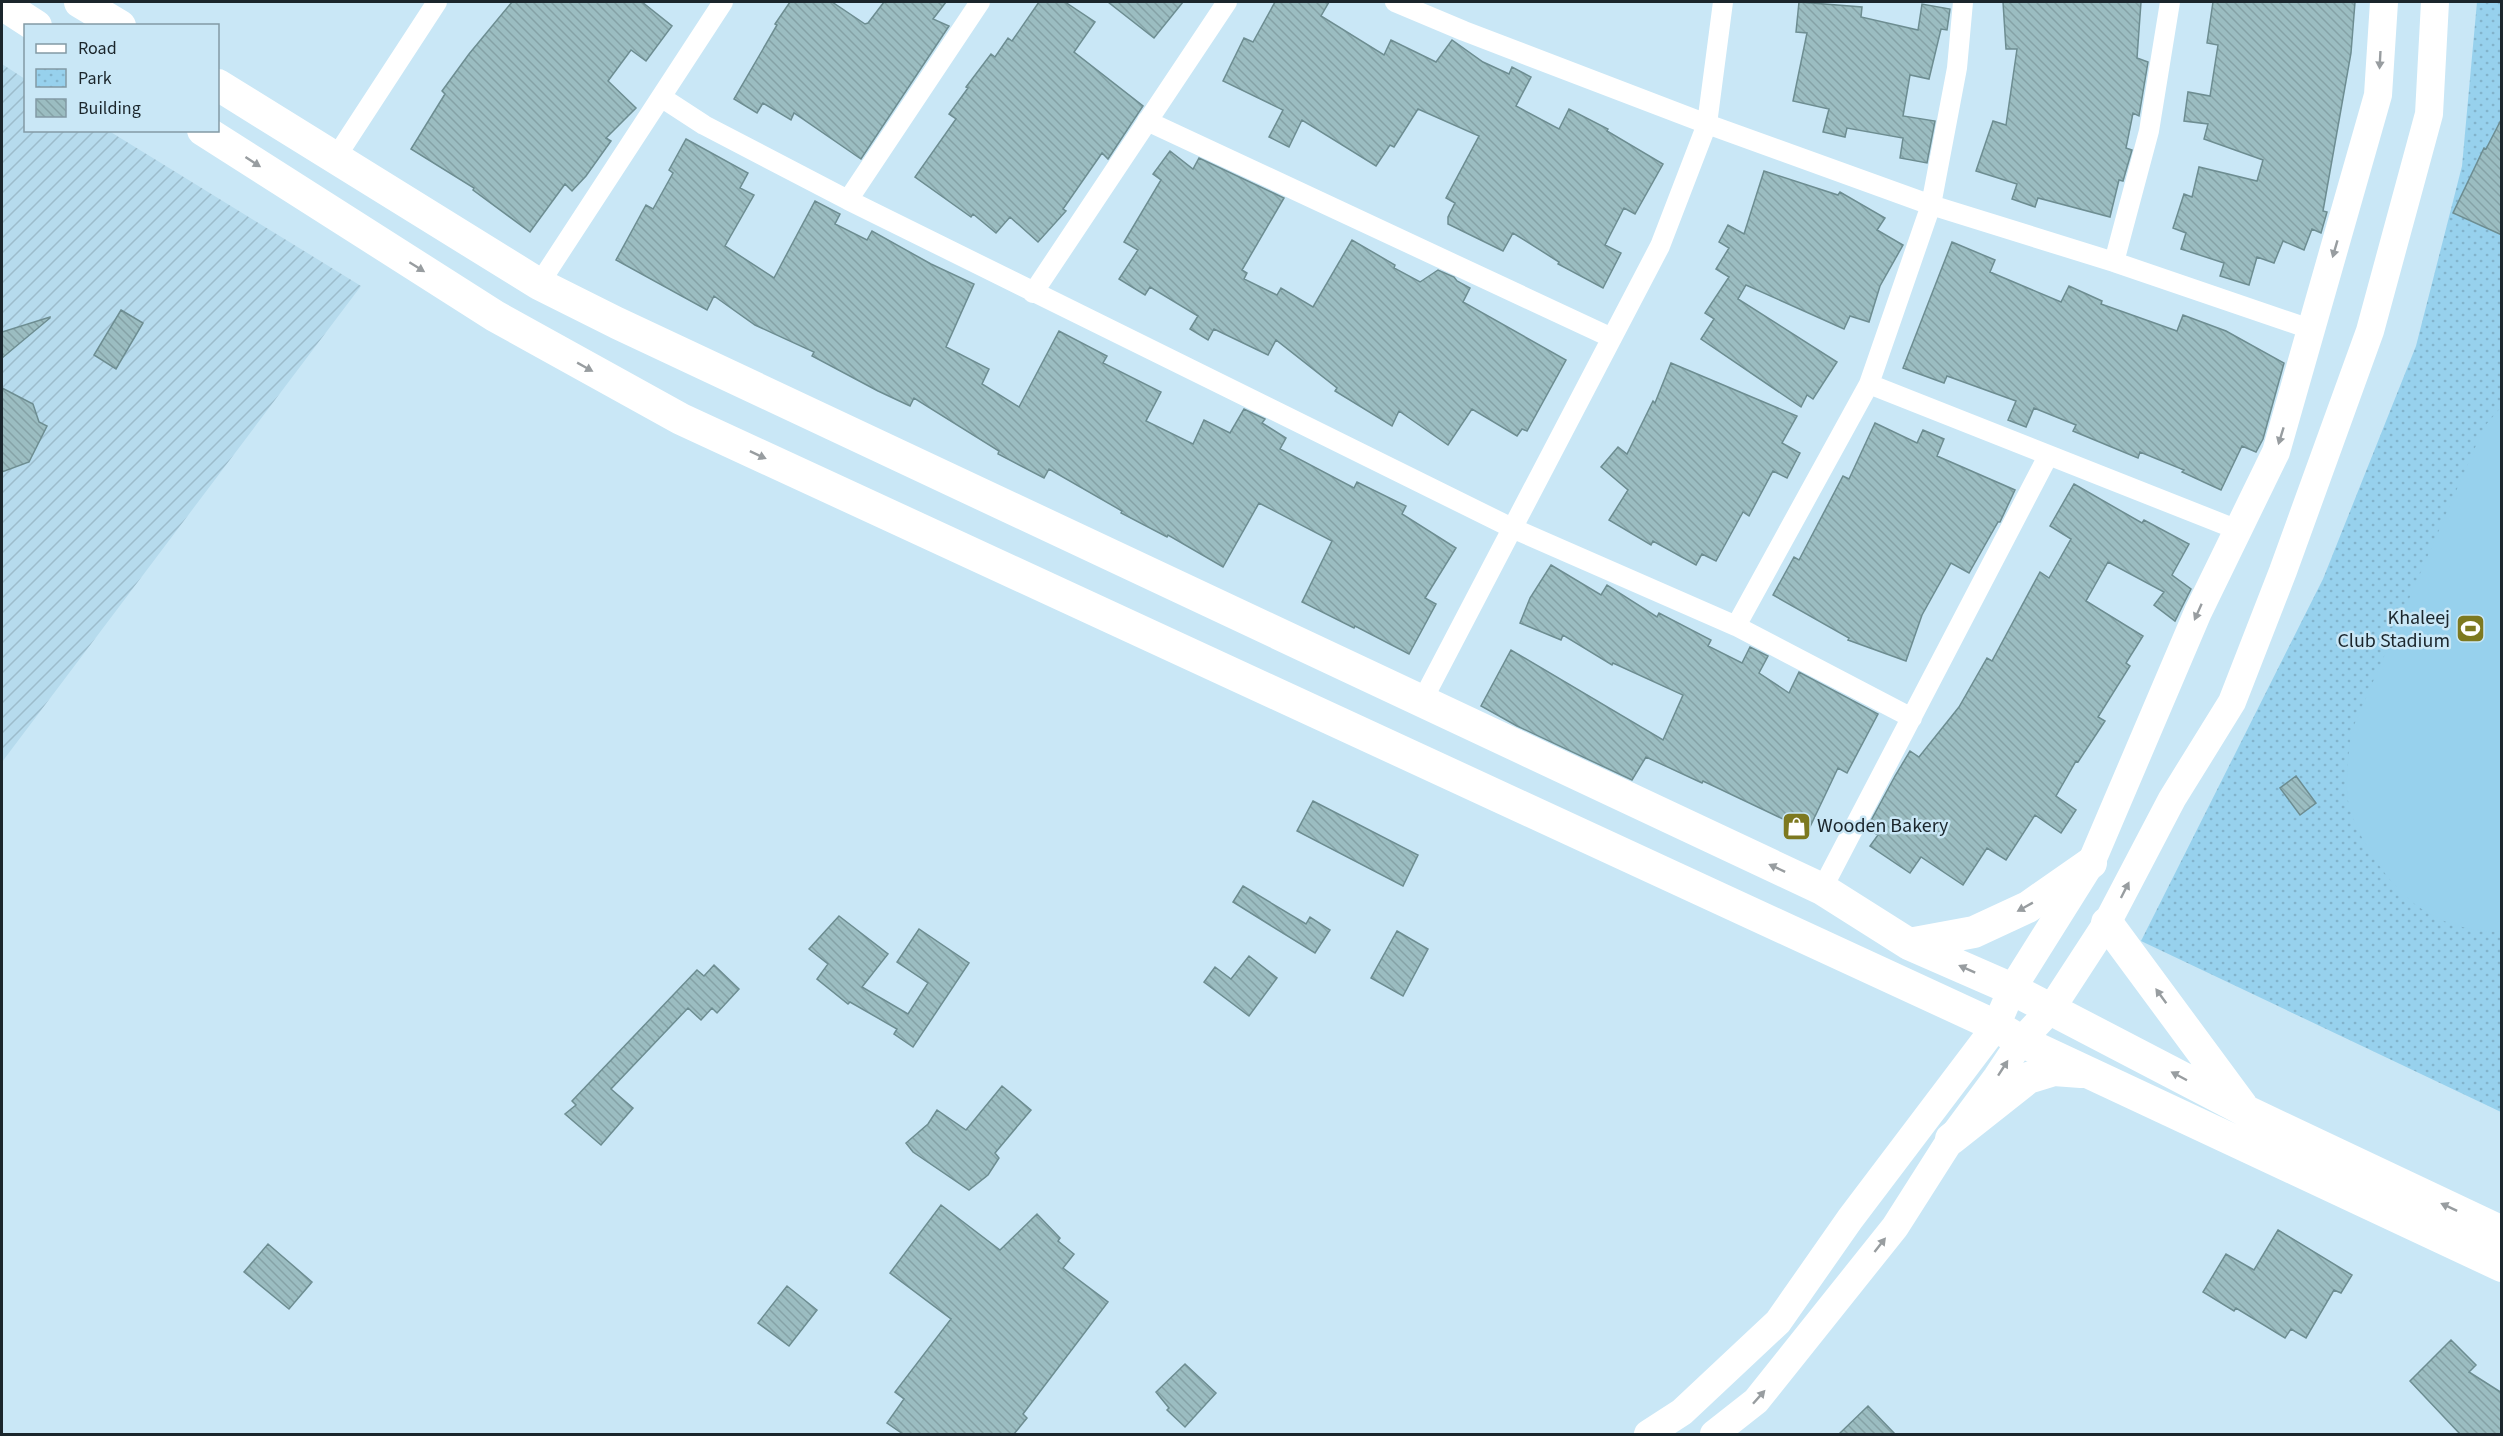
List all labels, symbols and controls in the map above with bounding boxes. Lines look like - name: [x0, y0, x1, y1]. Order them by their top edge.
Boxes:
- legend: [24, 24, 219, 132]
- text: Road: [78, 36, 117, 61]
- one-way arrow: [2376, 50, 2385, 69]
- text: Park: [78, 66, 112, 91]
- text: Building: [78, 96, 141, 121]
- one-way arrow: [245, 156, 261, 167]
- one-way arrow: [2330, 240, 2339, 258]
- one-way arrow: [409, 261, 425, 272]
- one-way arrow: [576, 362, 593, 372]
- one-way arrow: [2276, 427, 2285, 445]
- one-way arrow: [750, 450, 768, 460]
- one-way arrow: [2193, 604, 2203, 622]
- place label: Khaleej Club Stadium: [2337, 604, 2450, 655]
- sports icon: Khaleej Club Stadium: [2455, 613, 2487, 645]
- shop icon: Wooden Bakery: [1780, 810, 1812, 842]
- place label: Wooden Bakery: [1817, 812, 1949, 840]
- one-way arrow: [1767, 863, 1785, 873]
- one-way arrow: [2120, 881, 2129, 898]
- one-way arrow: [2016, 902, 2033, 912]
- one-way arrow: [1958, 964, 1976, 974]
- one-way arrow: [2155, 989, 2167, 1005]
- one-way arrow: [1998, 1059, 2009, 1076]
- one-way arrow: [2170, 1071, 2187, 1081]
- one-way arrow: [2440, 1202, 2457, 1211]
- one-way arrow: [1874, 1237, 1887, 1253]
- one-way arrow: [1752, 1390, 1765, 1405]

